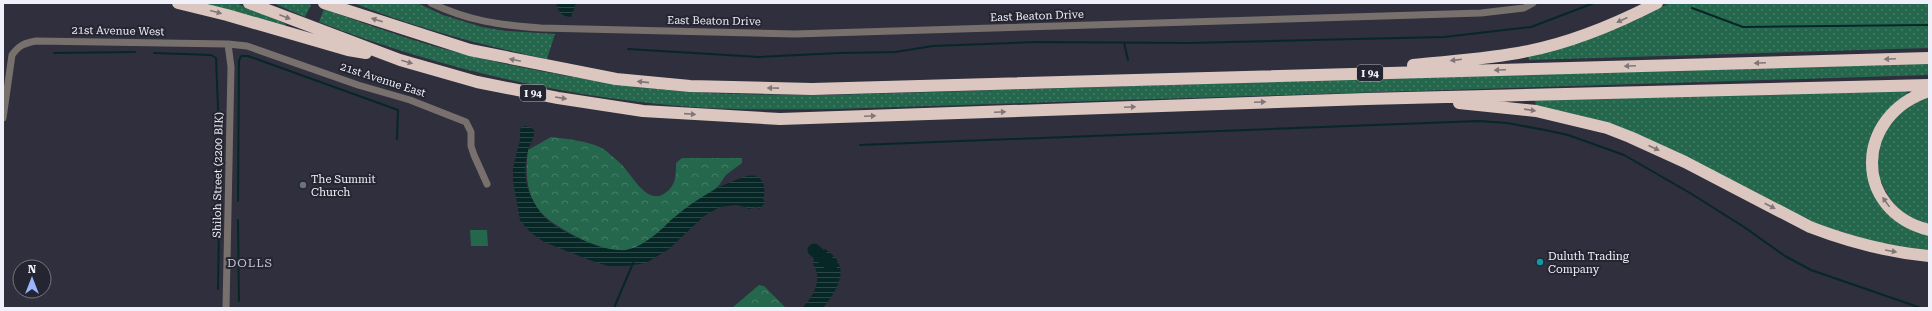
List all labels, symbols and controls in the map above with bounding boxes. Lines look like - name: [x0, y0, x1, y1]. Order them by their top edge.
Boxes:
- street label: East Beaton Drive: [990, 8, 1084, 24]
- one-way arrow: [210, 9, 222, 15]
- street label: East Beaton Drive: [667, 14, 761, 28]
- one-way arrow: [280, 15, 292, 21]
- one-way arrow: [370, 16, 382, 22]
- one-way arrow: [1617, 17, 1628, 23]
- street label: 21st Avenue West: [72, 24, 164, 38]
- one-way arrow: [509, 56, 521, 62]
- one-way arrow: [1884, 56, 1896, 63]
- one-way arrow: [1450, 57, 1462, 63]
- one-way arrow: [401, 59, 413, 65]
- street label: 21st Avenue East: [339, 60, 427, 100]
- one-way arrow: [1753, 60, 1766, 66]
- one-way arrow: [1624, 63, 1636, 70]
- road number: I 94: [1357, 65, 1383, 81]
- one-way arrow: [1493, 67, 1506, 73]
- one-way arrow: [637, 78, 649, 85]
- road number: I 94: [520, 85, 546, 101]
- one-way arrow: [766, 85, 779, 91]
- one-way arrow: [555, 95, 567, 101]
- one-way arrow: [1254, 99, 1266, 106]
- one-way arrow: [1124, 104, 1137, 110]
- one-way arrow: [1524, 107, 1536, 113]
- one-way arrow: [994, 108, 1006, 115]
- street label: Shiloh Street (2200 BIK): [210, 111, 226, 238]
- one-way arrow: [684, 111, 696, 118]
- one-way arrow: [864, 113, 877, 119]
- one-way arrow: [1649, 145, 1660, 151]
- place label: The Summit Church: [311, 173, 376, 199]
- marker: The Summit Church: [298, 180, 308, 190]
- one-way arrow: [1882, 197, 1890, 208]
- one-way arrow: [1764, 203, 1776, 209]
- one-way arrow: [1885, 249, 1898, 255]
- place label: Duluth Trading Company: [1548, 250, 1630, 276]
- district label: DOLLS: [227, 256, 273, 270]
- marker: Duluth Trading Company: [1535, 257, 1545, 267]
- north arrow: [12, 259, 52, 299]
- text: N: [28, 263, 37, 276]

